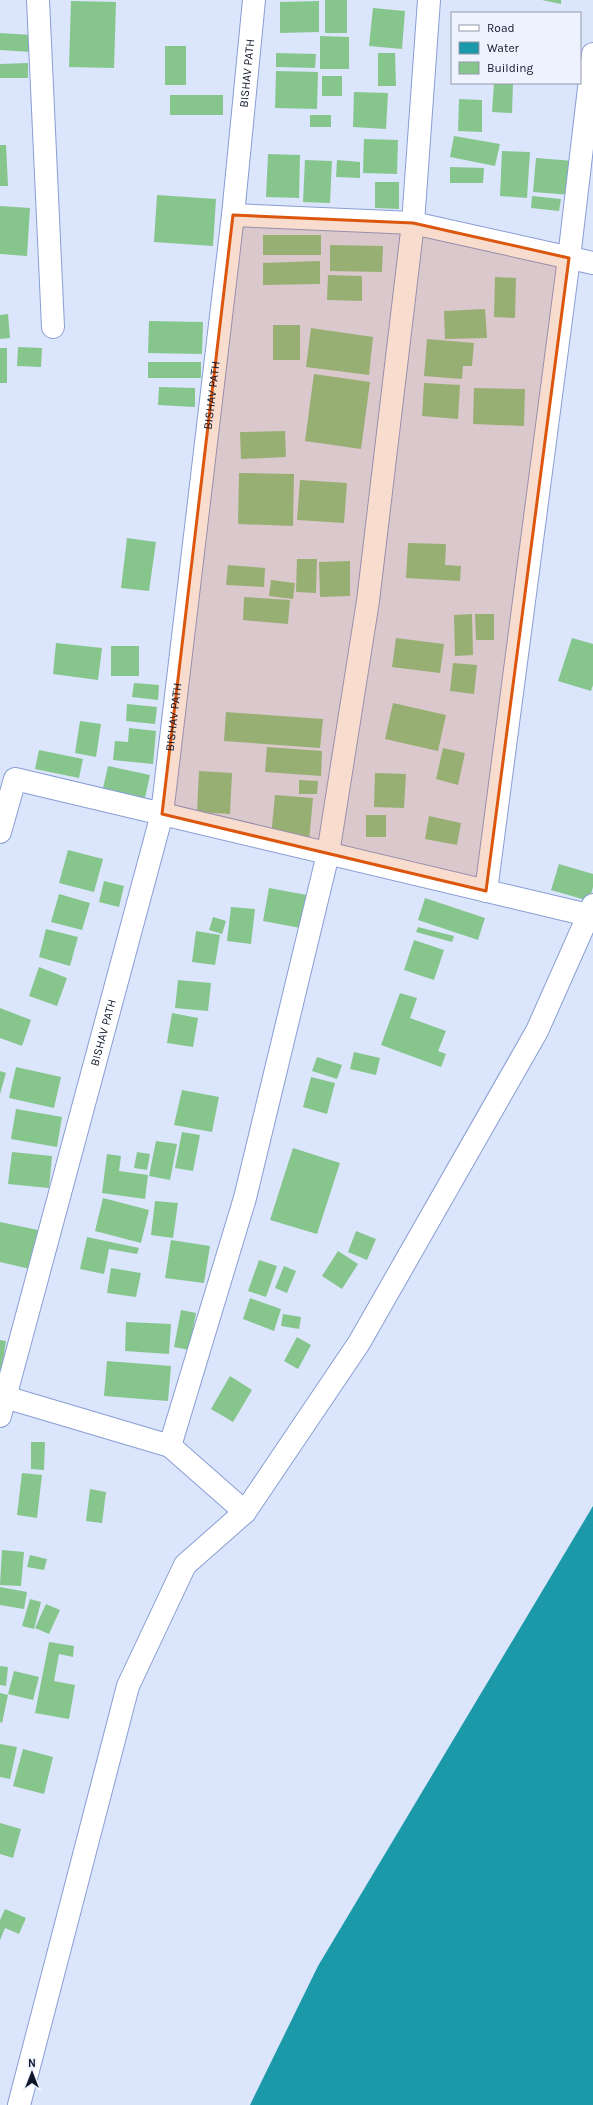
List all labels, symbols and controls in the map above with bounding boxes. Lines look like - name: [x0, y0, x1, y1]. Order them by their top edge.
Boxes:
- legend: [451, 12, 581, 84]
- text: Road: [487, 21, 515, 35]
- street label: BISHAV PATH: [237, 38, 257, 108]
- text: Water: [487, 41, 520, 55]
- text: Building: [487, 61, 534, 75]
- street label: BISHAV PATH: [201, 360, 223, 430]
- street label: BISHAV PATH: [162, 682, 184, 752]
- street label: BISHAV PATH: [87, 998, 119, 1068]
- north arrow: [12, 2053, 52, 2093]
- text: N: [28, 2057, 36, 2070]

